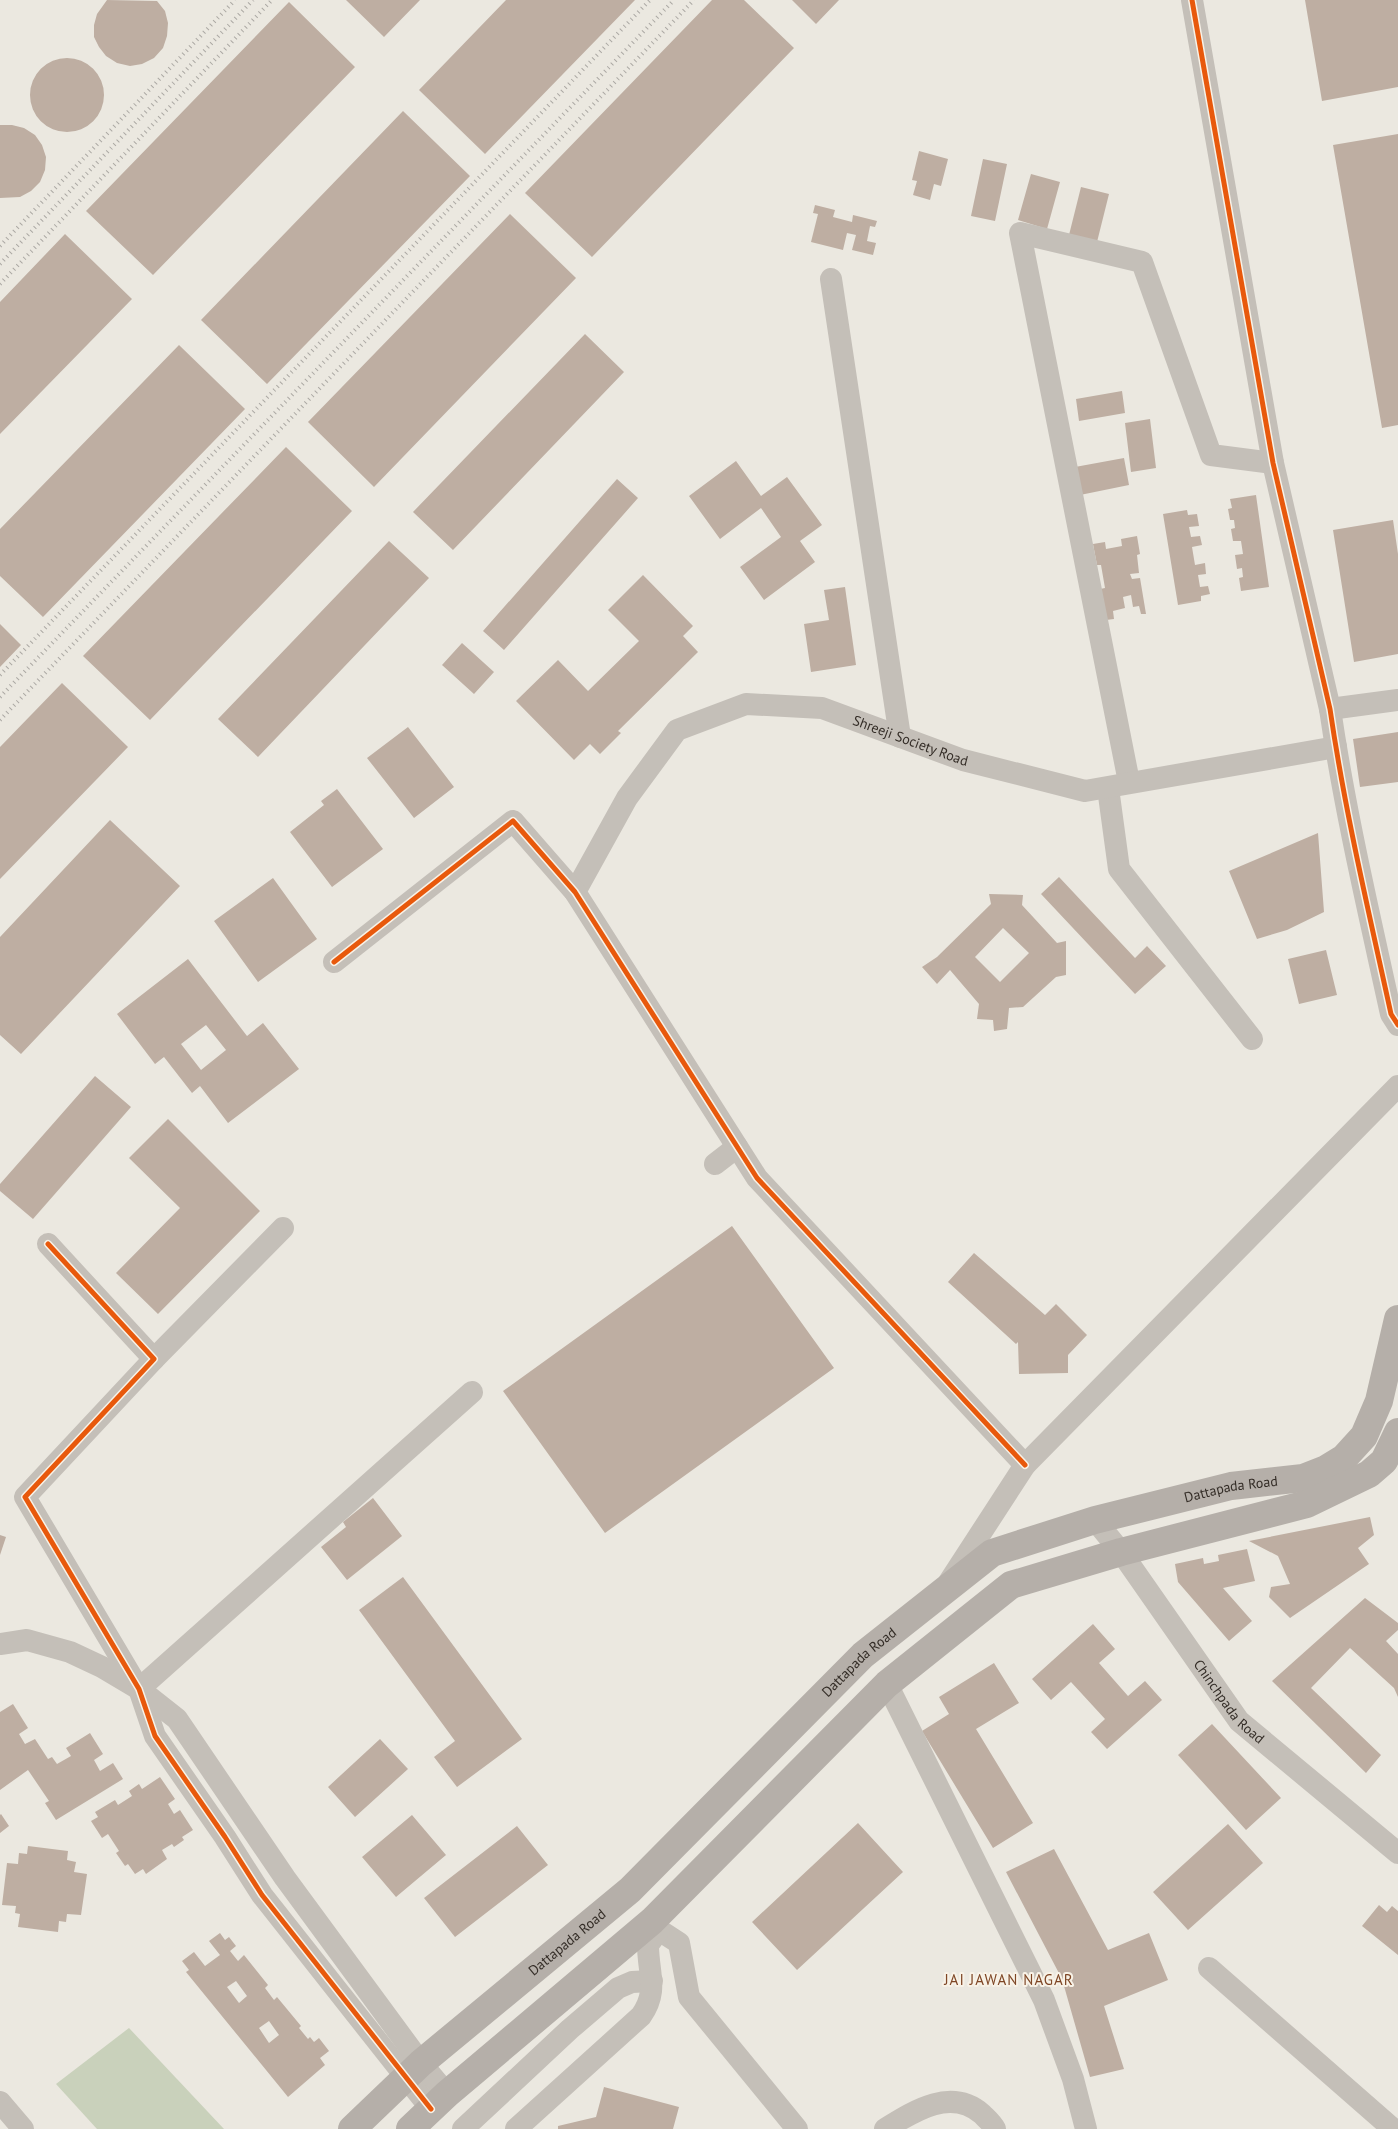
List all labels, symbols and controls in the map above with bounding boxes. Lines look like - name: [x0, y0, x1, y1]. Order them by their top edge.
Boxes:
- street label: Shreeji Society Road: [850, 711, 970, 770]
- street label: Dattapada Road: [1182, 1472, 1279, 1506]
- street label: Dattapada Road: [818, 1623, 900, 1701]
- street label: Chinchpada Road: [1190, 1656, 1268, 1747]
- street label: Dattapada Road: [525, 1905, 609, 1979]
- district label: JAI JAWAN NAGAR: [943, 1970, 1074, 1989]

